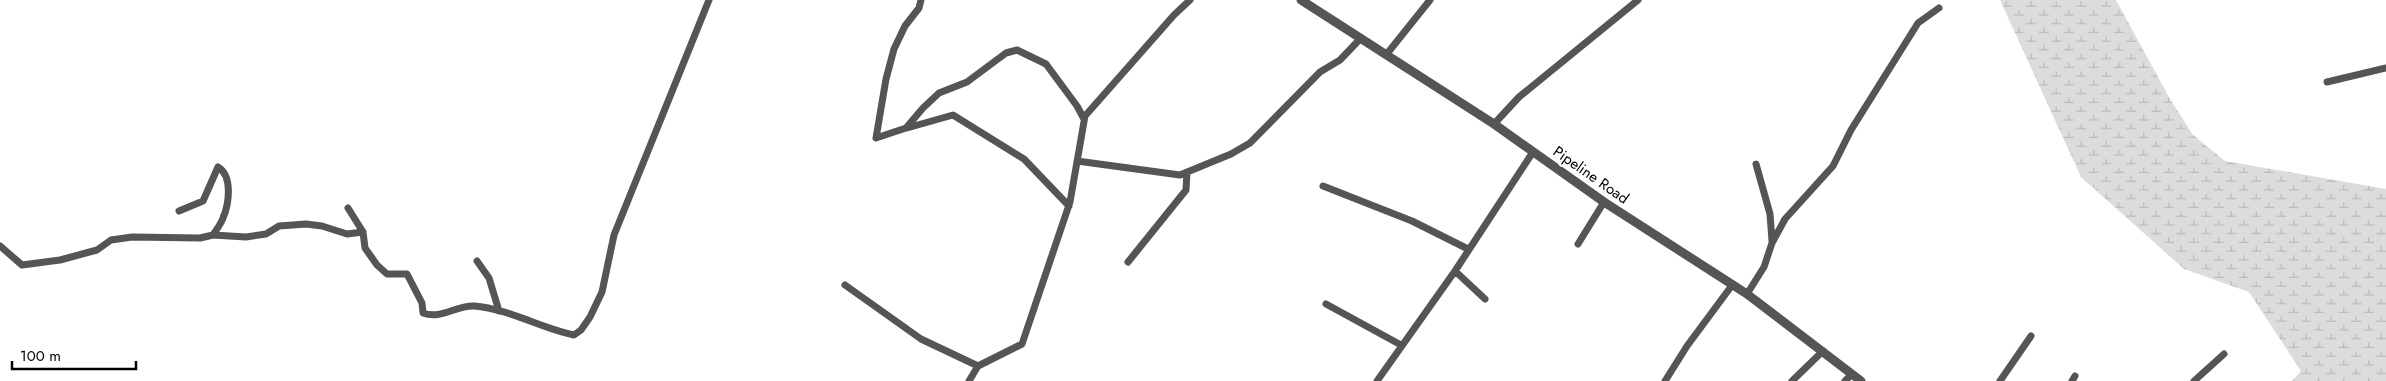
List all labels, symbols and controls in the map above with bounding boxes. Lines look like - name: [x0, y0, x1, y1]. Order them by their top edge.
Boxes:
- street label: Pipeline Road: [1549, 141, 1633, 209]
- scale bar: [12, 338, 136, 370]
- text: 100 m: [20, 345, 61, 367]

